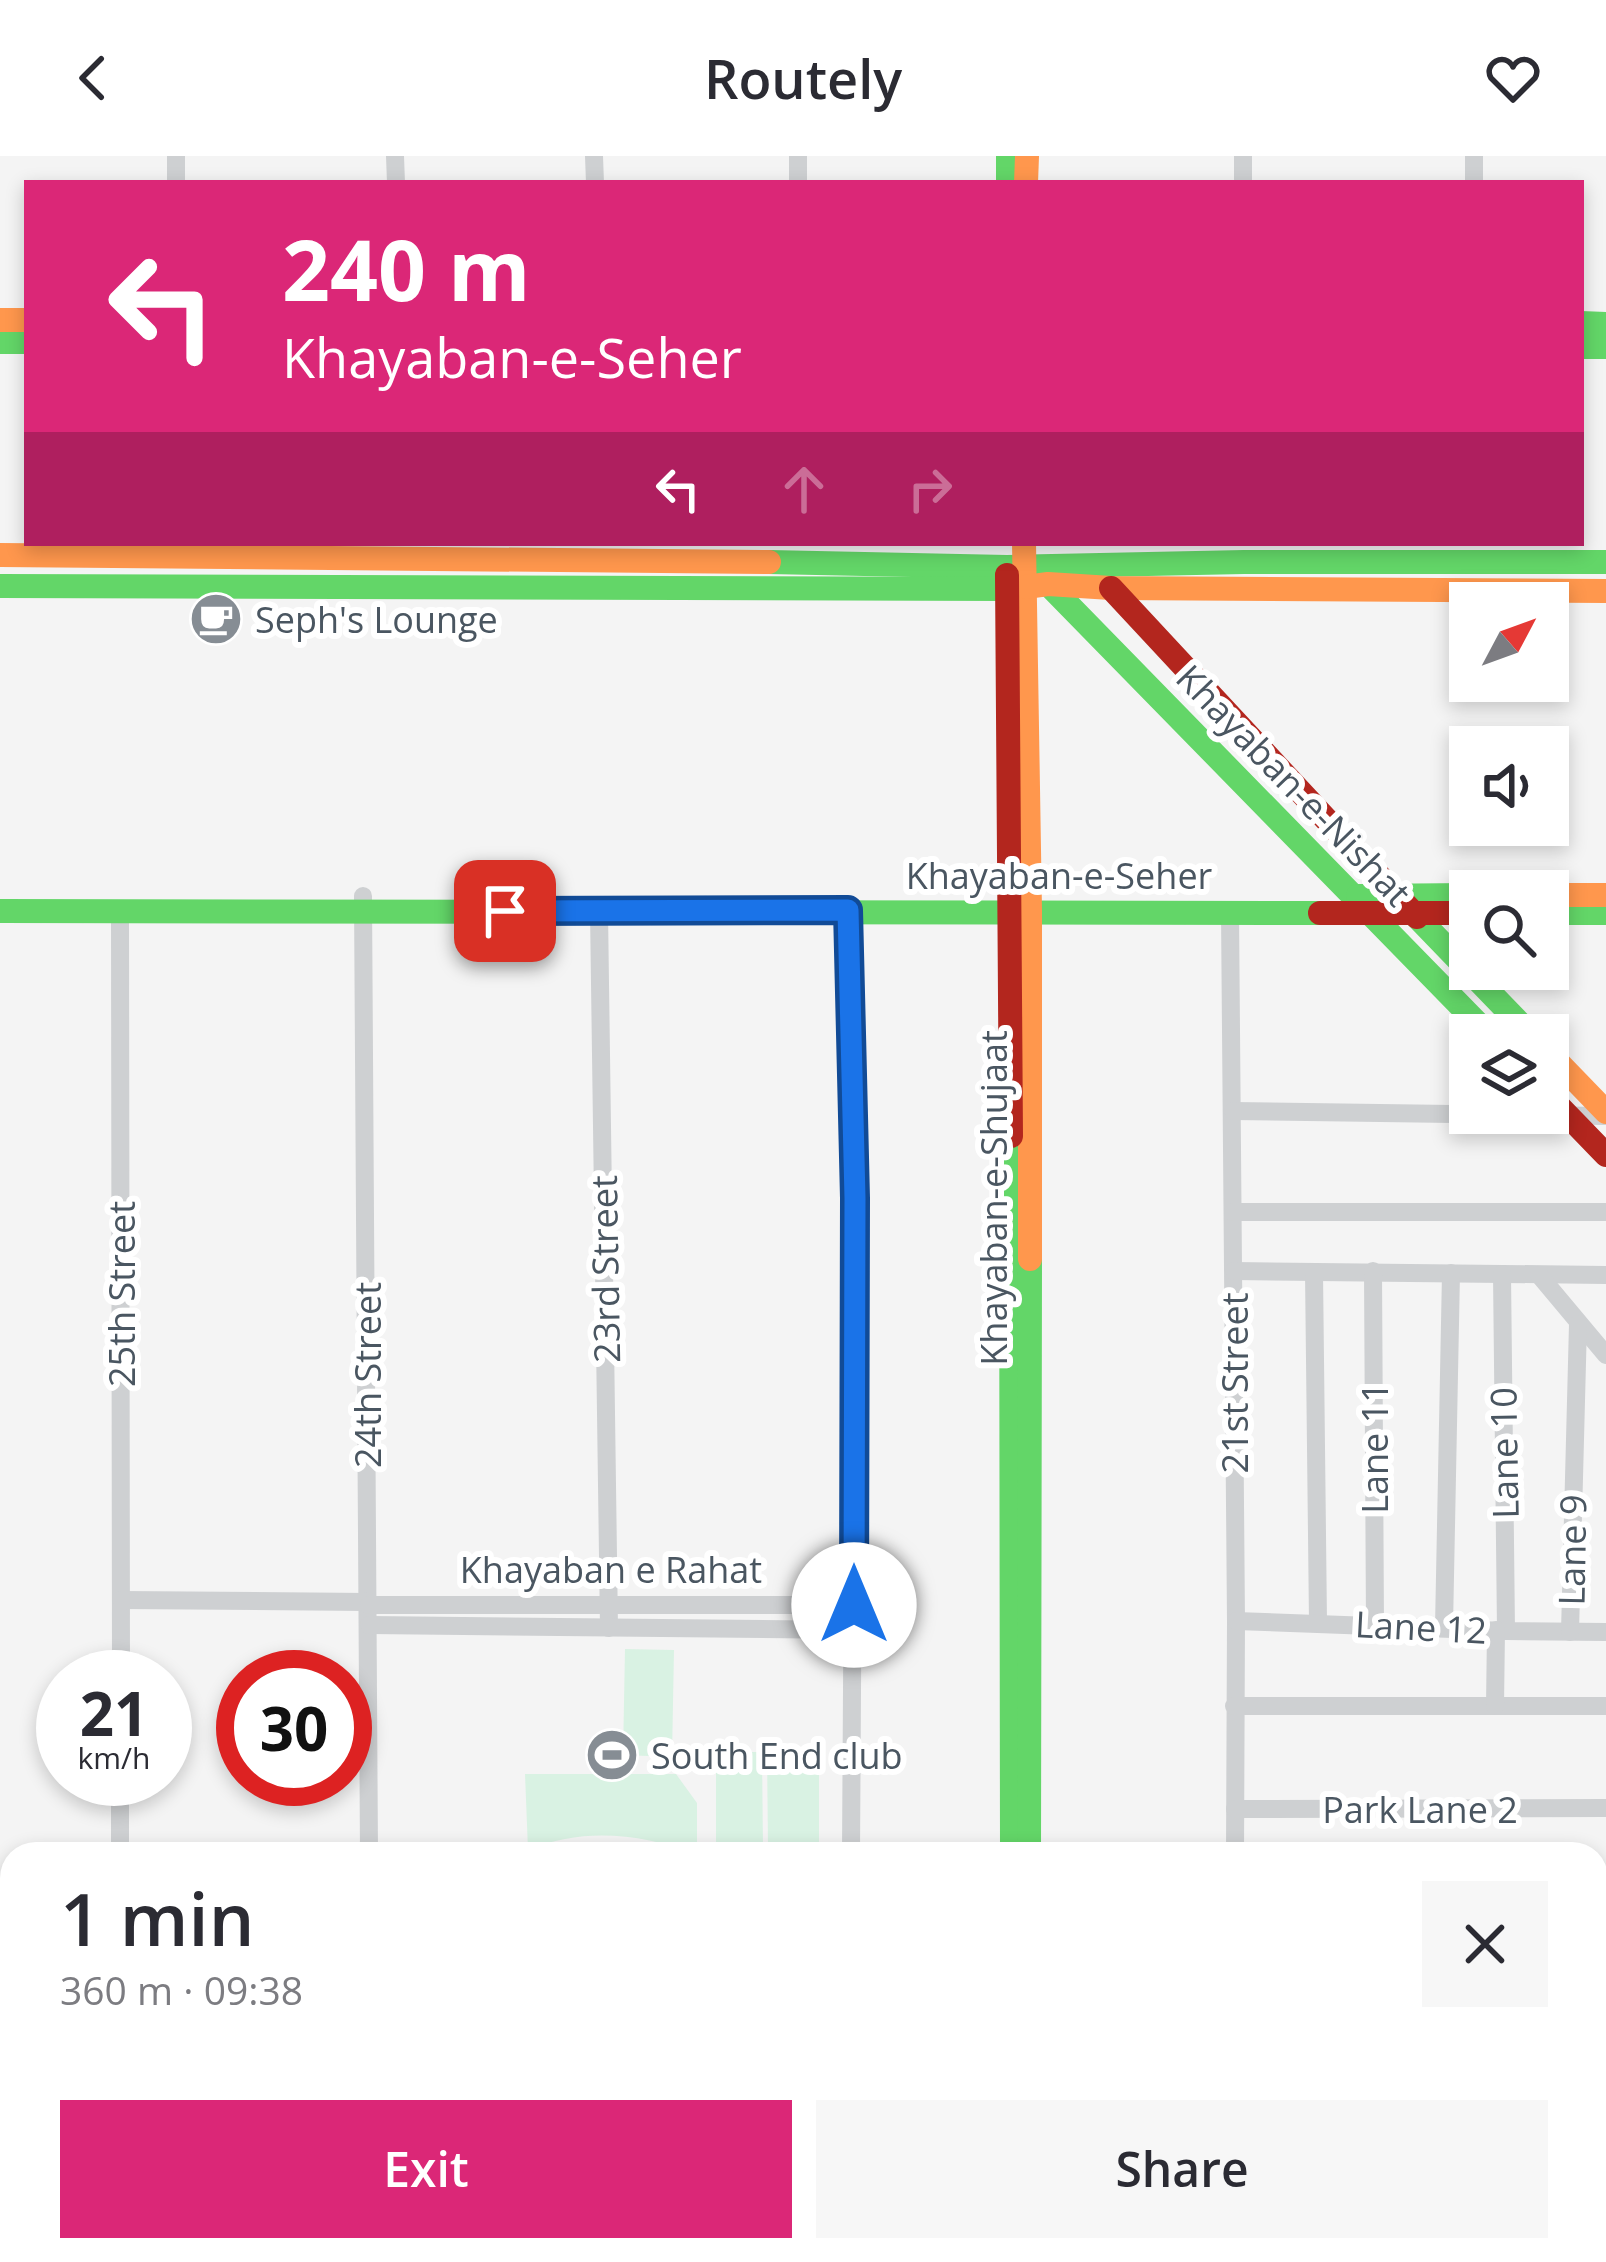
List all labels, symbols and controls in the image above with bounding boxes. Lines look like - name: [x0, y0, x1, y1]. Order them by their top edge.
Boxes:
- text: Routely: [704, 41, 902, 115]
- icon: back: [60, 45, 126, 111]
- icon: heart: [1480, 45, 1546, 111]
- text: 240 m: [282, 211, 530, 326]
- icon: left: [84, 228, 240, 384]
- text: Khayaban-e-Seher: [282, 320, 742, 394]
- icon: left: [645, 456, 711, 522]
- icon: ahead: [771, 456, 837, 522]
- icon: right: [897, 456, 963, 522]
- north arrow: [1449, 582, 1569, 702]
- map controls: [1449, 582, 1569, 1134]
- cafe icon: Seph's Lounge: [188, 591, 244, 647]
- place label: Seph's Lounge: [255, 595, 498, 644]
- street label: Khayaban-e-Nishat: [1166, 654, 1422, 916]
- button: sound: [1449, 726, 1569, 846]
- street label: Khayaban-e-Seher: [906, 851, 1213, 900]
- pin: [454, 860, 556, 962]
- button: search: [1449, 870, 1569, 990]
- icon: arrive: [472, 878, 538, 944]
- button: layers: [1449, 1014, 1569, 1134]
- street label: Khayaban-e-Shujaat: [969, 1030, 1018, 1366]
- street label: 23rd Street: [579, 1175, 631, 1363]
- street label: 25th Street: [97, 1201, 146, 1387]
- street label: 24th Street: [343, 1282, 392, 1468]
- street label: 21st Street: [1210, 1292, 1259, 1474]
- street label: Lane 11: [1350, 1382, 1399, 1514]
- street label: Lane 10: [1478, 1387, 1530, 1519]
- street label: Lane 9: [1547, 1494, 1597, 1606]
- position arrow: [791, 1542, 917, 1668]
- street label: Khayaban e Rahat: [460, 1545, 762, 1594]
- street label: Lane 12: [1354, 1599, 1488, 1655]
- speed limit sign: 30: [216, 1650, 372, 1806]
- text: 21: [80, 1672, 148, 1754]
- sports icon: South End club: [584, 1727, 640, 1783]
- place label: South End club: [651, 1731, 903, 1780]
- text: km/h: [78, 1737, 150, 1778]
- street label: Park Lane 2: [1322, 1785, 1518, 1834]
- text: 1 min: [60, 1869, 254, 1967]
- button: close: [1422, 1881, 1548, 2007]
- text: 360 m · 09:38: [60, 1963, 303, 2016]
- button: Exit: [60, 2100, 792, 2238]
- button: Share: [816, 2100, 1548, 2238]

